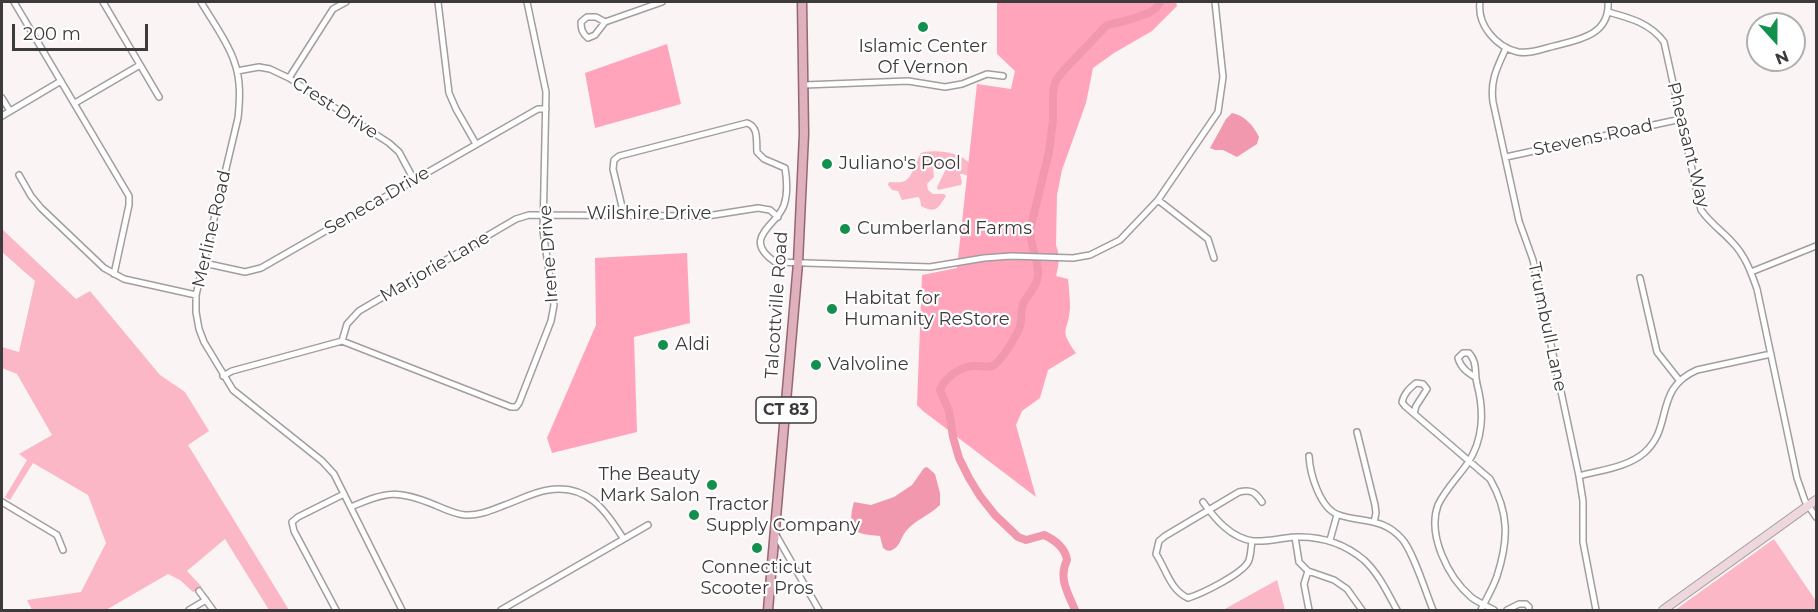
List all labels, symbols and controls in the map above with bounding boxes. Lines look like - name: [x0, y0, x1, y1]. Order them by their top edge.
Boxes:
- scale bar: [15, 12, 152, 50]
- north arrow: [1746, 12, 1806, 72]
- marker: Islamic Center Of Vernon: [916, 20, 930, 34]
- text: 200 m: [23, 23, 81, 45]
- place label: Islamic Center Of Vernon: [859, 36, 987, 78]
- text: N: [1772, 46, 1791, 69]
- street label: Crest Drive: [288, 72, 382, 144]
- street label: Pheasant Way: [1662, 80, 1714, 210]
- street label: Stevens Road: [1531, 115, 1655, 161]
- place label: Juliano's Pool: [839, 153, 961, 175]
- marker: Juliano's Pool: [820, 157, 834, 171]
- street label: Seneca Drive: [321, 162, 433, 240]
- street label: Merline Road: [188, 168, 236, 290]
- street label: Wilshire Drive: [587, 203, 711, 225]
- street label: Irene Drive: [535, 204, 563, 304]
- place label: Cumberland Farms: [857, 218, 1032, 240]
- marker: Cumberland Farms: [838, 222, 852, 236]
- street label: Marjorie Lane: [376, 227, 494, 307]
- street label: Talcottville Road: [761, 231, 793, 379]
- street label: Trumbull Lane: [1523, 260, 1571, 394]
- place label: Habitat for Humanity ReStore: [844, 288, 1010, 330]
- marker: Habitat for Humanity ReStore: [825, 302, 839, 316]
- place label: Aldi: [675, 334, 710, 356]
- marker: Aldi: [656, 338, 670, 352]
- place label: Valvoline: [828, 354, 909, 376]
- marker: Valvoline: [809, 358, 823, 372]
- road number: CT 83: [756, 397, 816, 423]
- place label: The Beauty Mark Salon: [599, 464, 700, 506]
- marker: The Beauty Mark Salon: [705, 478, 719, 492]
- place label: Tractor Supply Company: [706, 494, 860, 536]
- marker: Tractor Supply Company: [687, 508, 701, 522]
- marker: Connecticut Scooter Pros: [750, 541, 764, 555]
- place label: Connecticut Scooter Pros: [701, 557, 813, 600]

